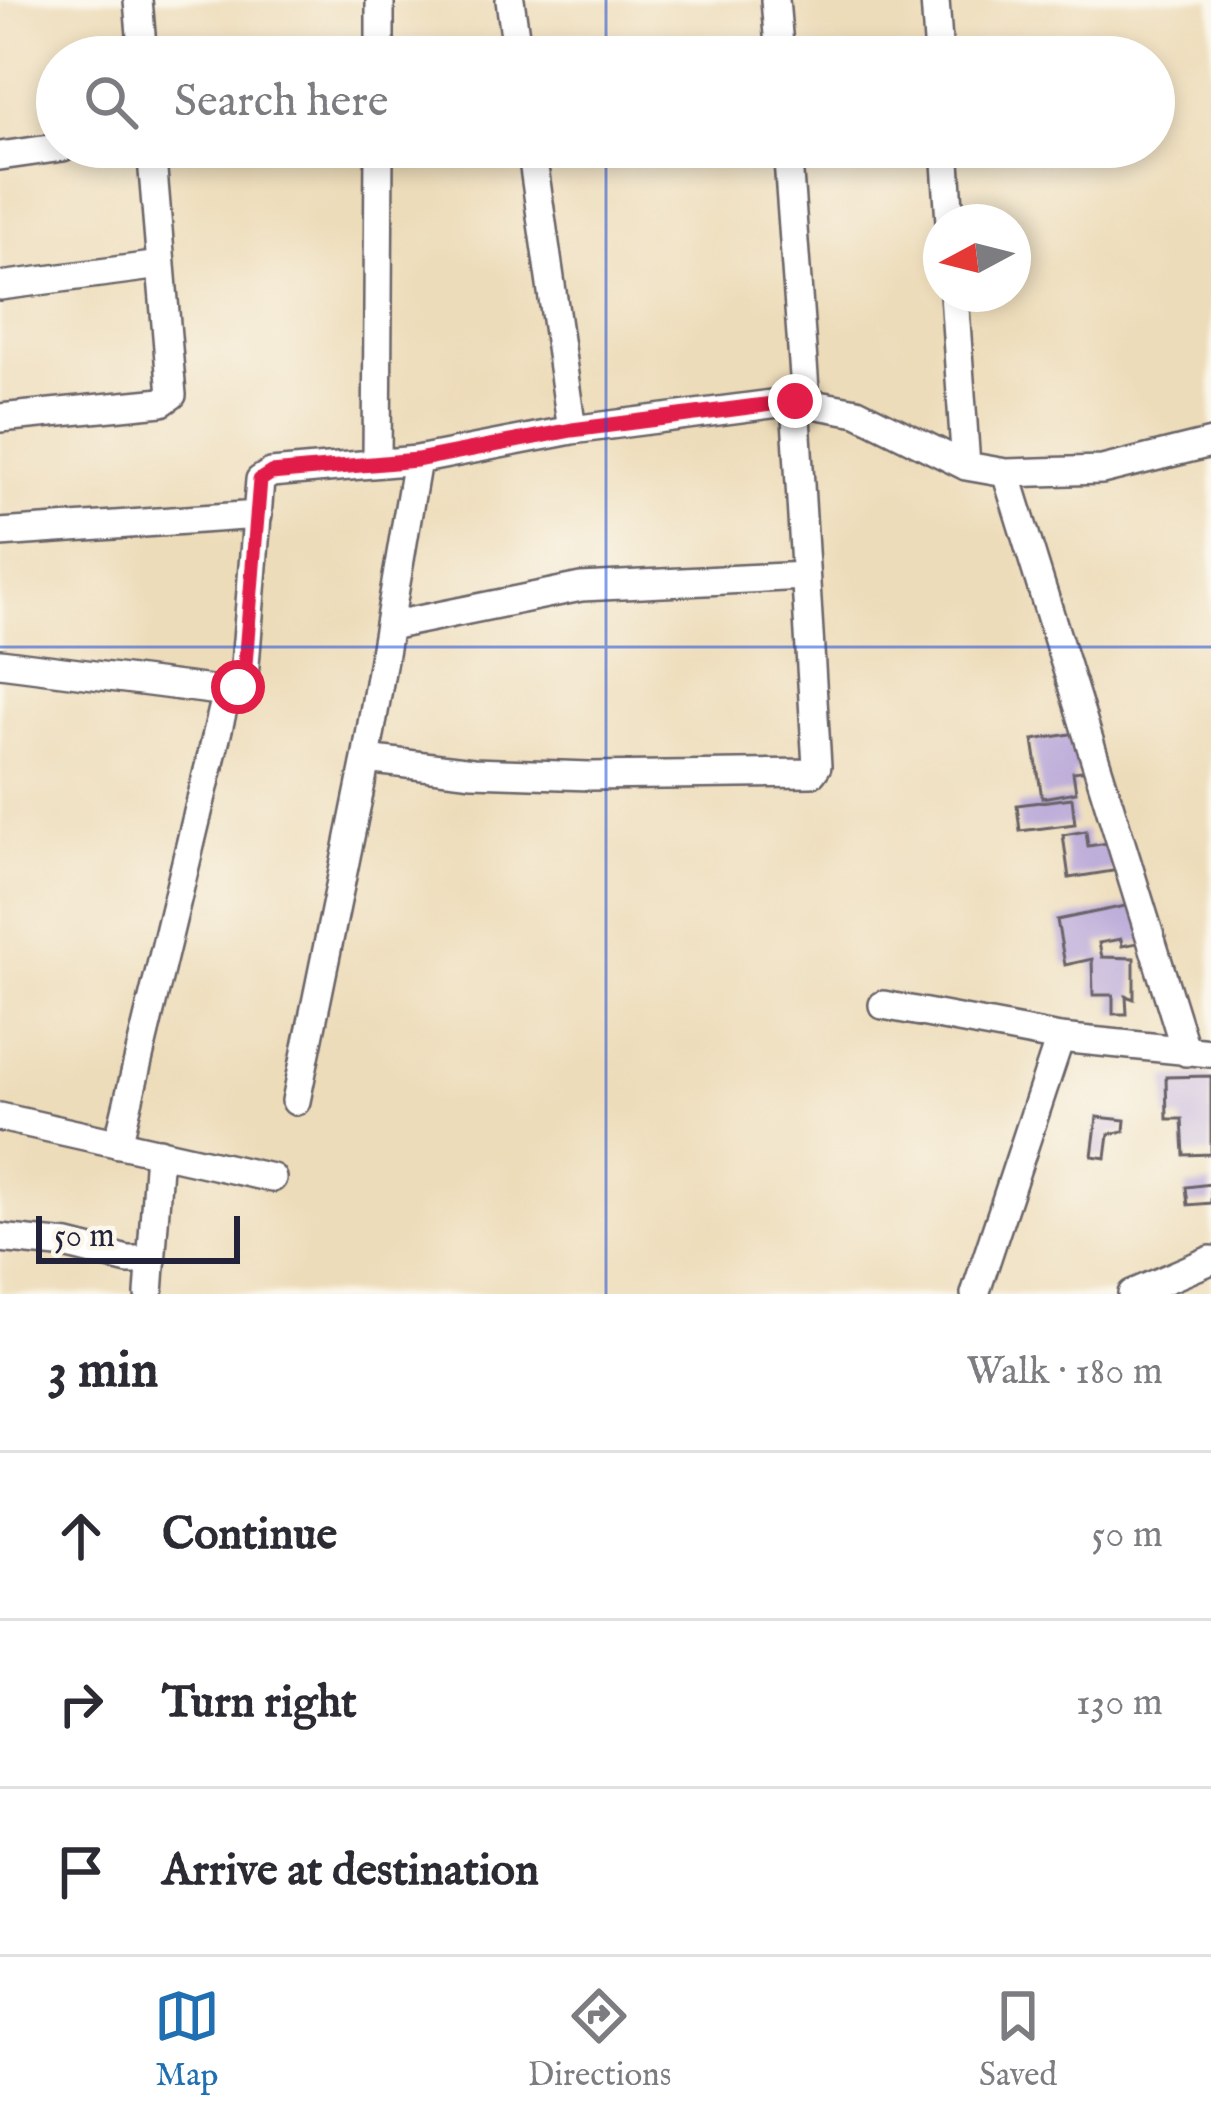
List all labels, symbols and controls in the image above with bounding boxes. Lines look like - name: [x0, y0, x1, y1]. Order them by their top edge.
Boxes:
- search box: [36, 36, 1175, 168]
- icon: search: [78, 69, 144, 135]
- text: Search here: [174, 74, 388, 131]
- north arrow: [923, 204, 1031, 312]
- route end: [768, 374, 822, 428]
- route start: [211, 660, 265, 714]
- scale bar: [36, 1210, 240, 1263]
- text: 50 m: [54, 1216, 115, 1258]
- text: 3 min: [48, 1340, 158, 1405]
- text: Walk · 180 m: [967, 1348, 1163, 1397]
- icon: ahead: [48, 1503, 114, 1569]
- text: Continue: [162, 1507, 337, 1564]
- text: 50 m: [1091, 1511, 1163, 1560]
- icon: right: [48, 1671, 114, 1737]
- text: Turn right: [162, 1675, 357, 1732]
- text: 130 m: [1076, 1679, 1163, 1728]
- icon: arrive: [48, 1839, 114, 1905]
- text: Arrive at destination: [162, 1843, 539, 1900]
- tab: Map: [154, 1983, 220, 2097]
- tab: Directions: [528, 1983, 671, 2097]
- tab: Saved: [979, 1983, 1057, 2097]

